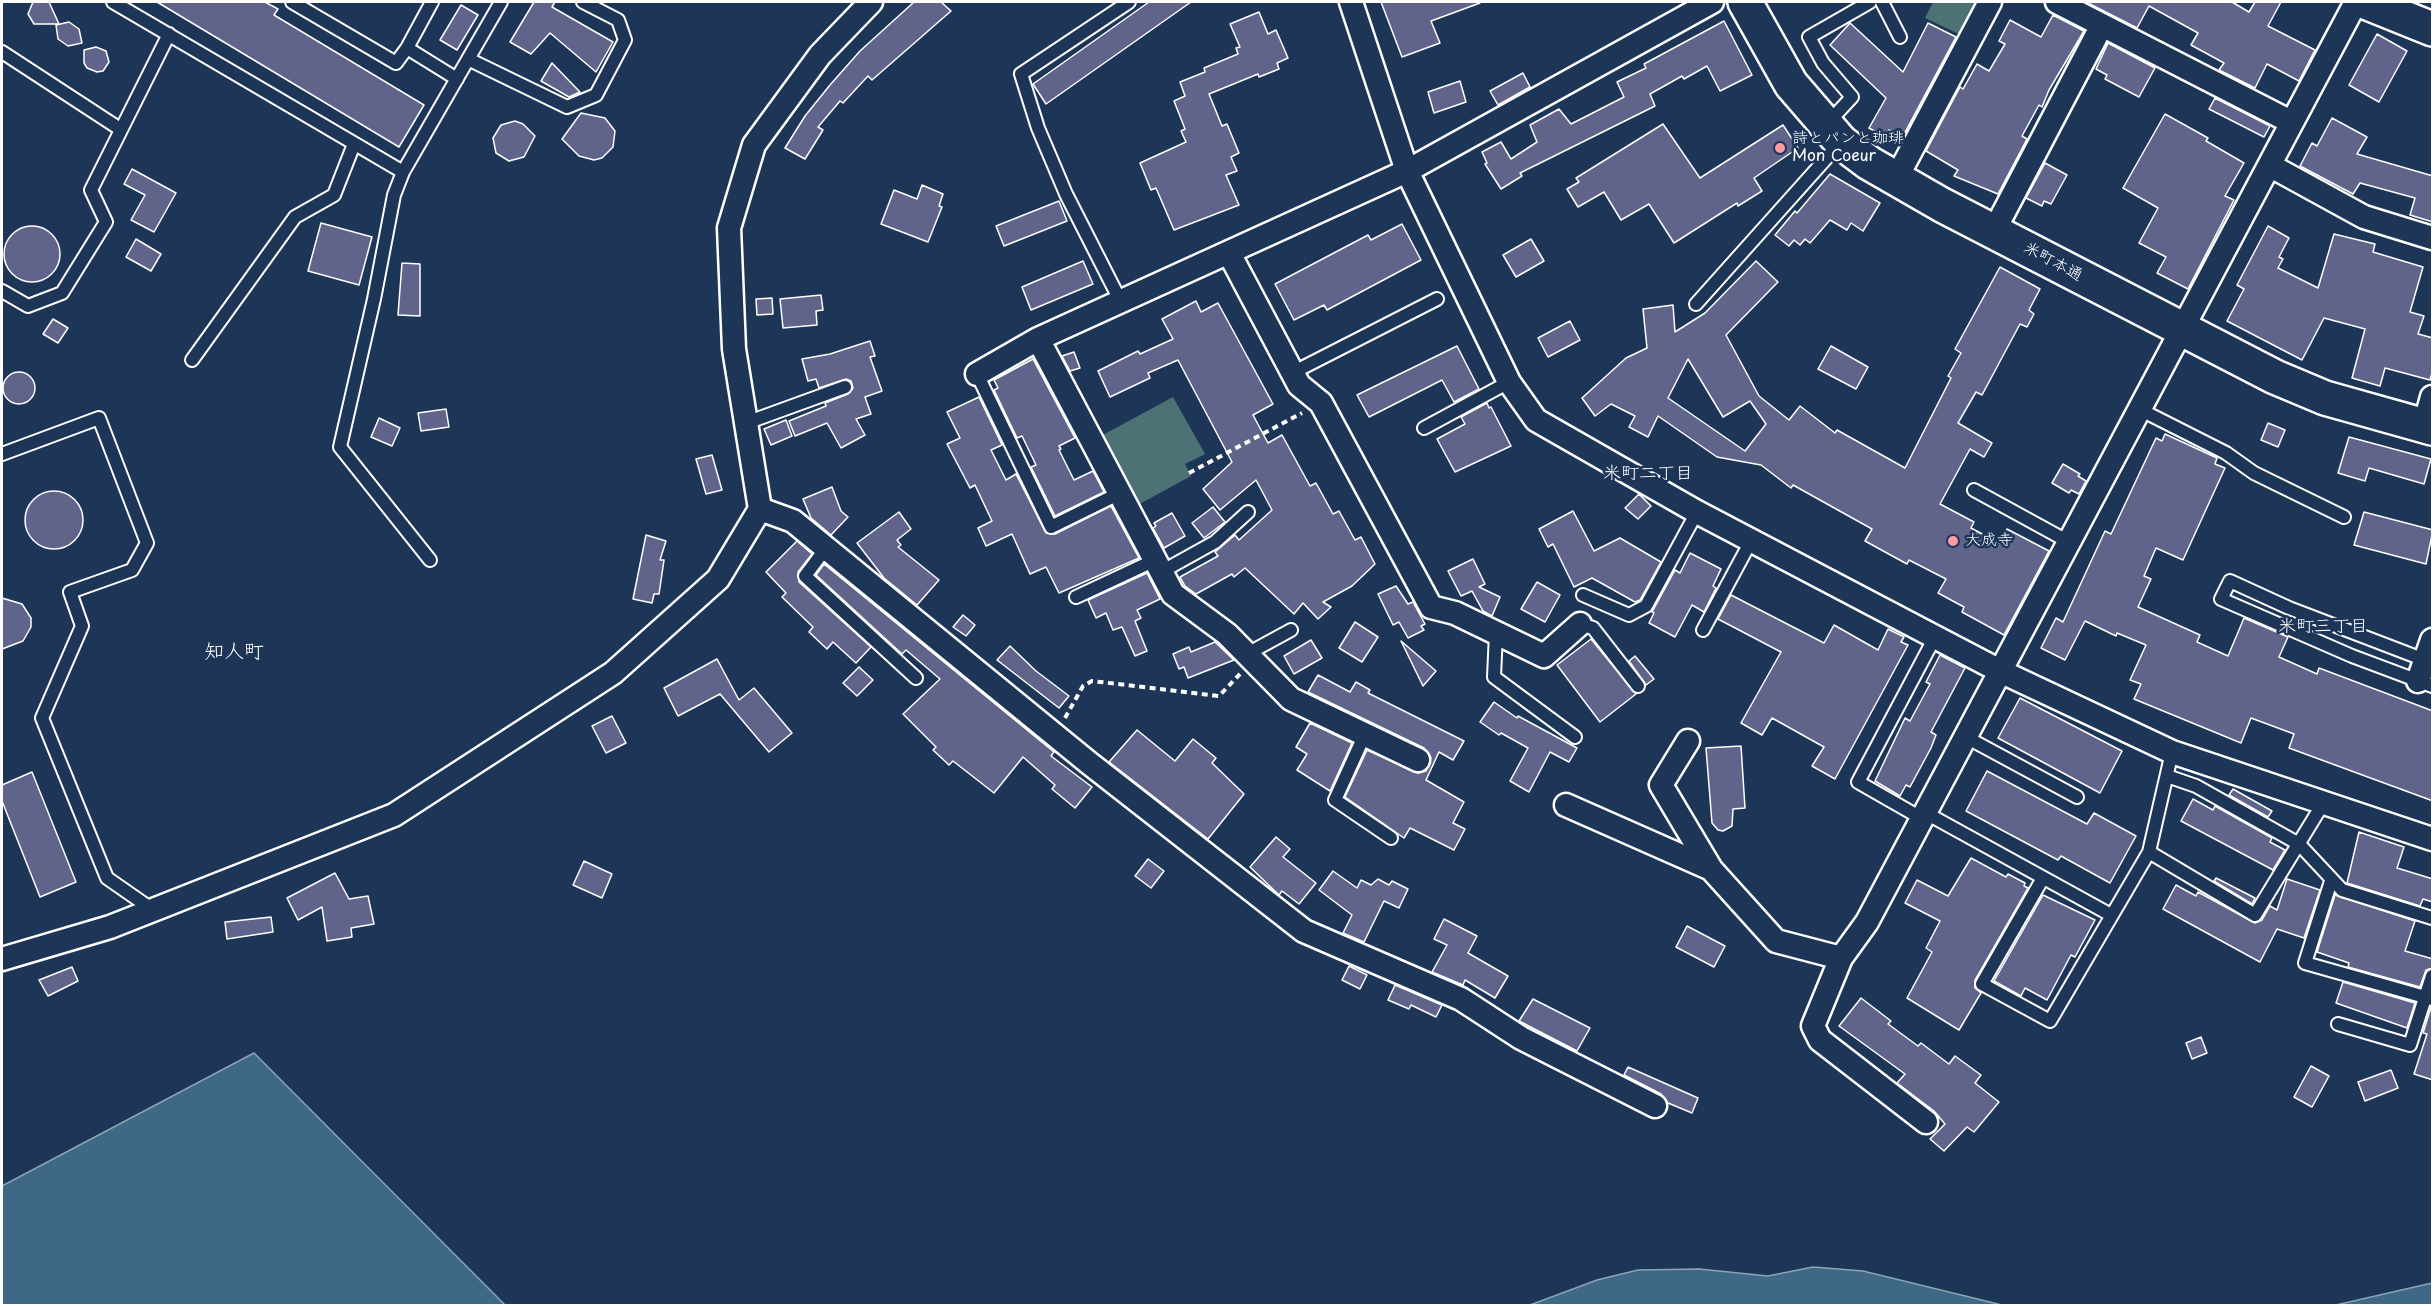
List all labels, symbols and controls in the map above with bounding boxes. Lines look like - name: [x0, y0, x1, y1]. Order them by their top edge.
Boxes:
- place label: 詩とパンと珈琲 Mon Coeur: [1792, 129, 1904, 167]
- marker: 詩とパンと珈琲 Mon Coeur: [1773, 141, 1787, 155]
- street label: 米町本通: [2020, 239, 2086, 285]
- district label: 米町二丁目: [1603, 463, 1693, 485]
- place label: 大成寺: [1965, 531, 2013, 551]
- marker: 大成寺: [1946, 534, 1960, 548]
- district label: 米町三丁目: [2278, 616, 2368, 638]
- district label: 知人町: [204, 640, 264, 664]

